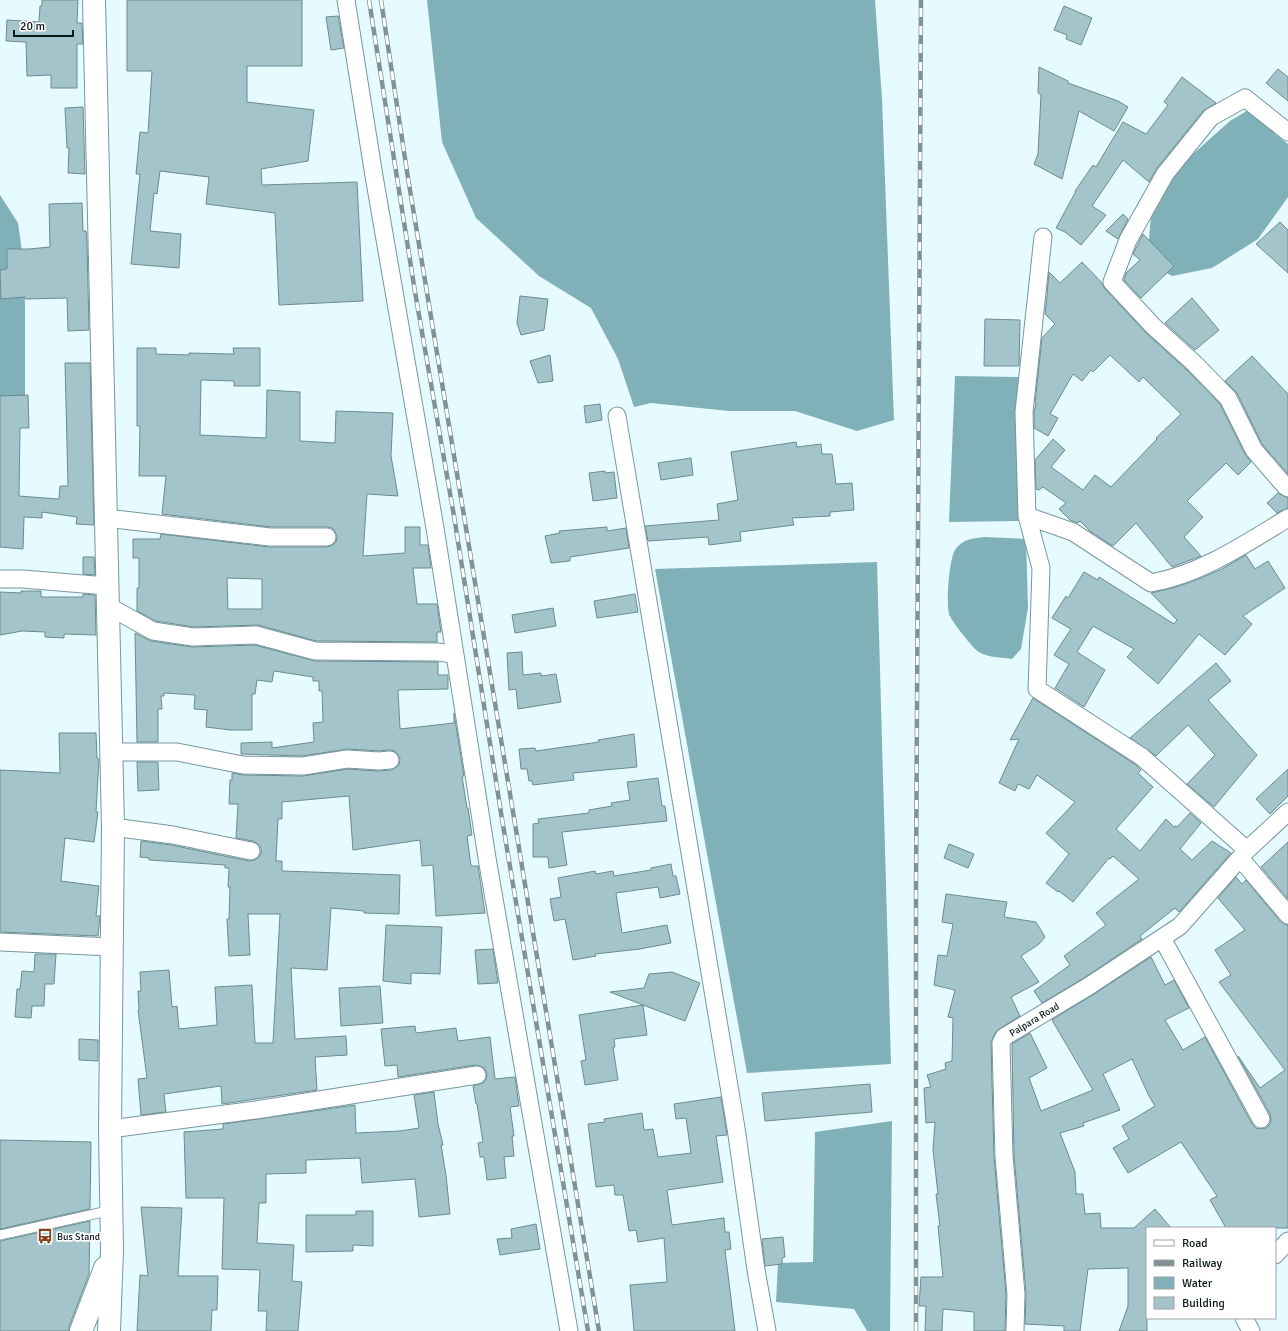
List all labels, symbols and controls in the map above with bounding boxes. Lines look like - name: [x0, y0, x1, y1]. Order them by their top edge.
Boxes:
- scale bar: [14, 12, 73, 38]
- text: 20 m: [20, 19, 45, 34]
- street label: Palpara Road: [1007, 1000, 1062, 1039]
- bus stop icon: Bus Stand: [36, 1227, 54, 1245]
- legend: [1146, 1227, 1276, 1319]
- place label: Bus Stand: [57, 1231, 100, 1243]
- text: Road: [1182, 1236, 1208, 1251]
- text: Railway: [1182, 1256, 1222, 1271]
- text: Water: [1182, 1276, 1213, 1291]
- text: Building: [1182, 1296, 1225, 1311]

